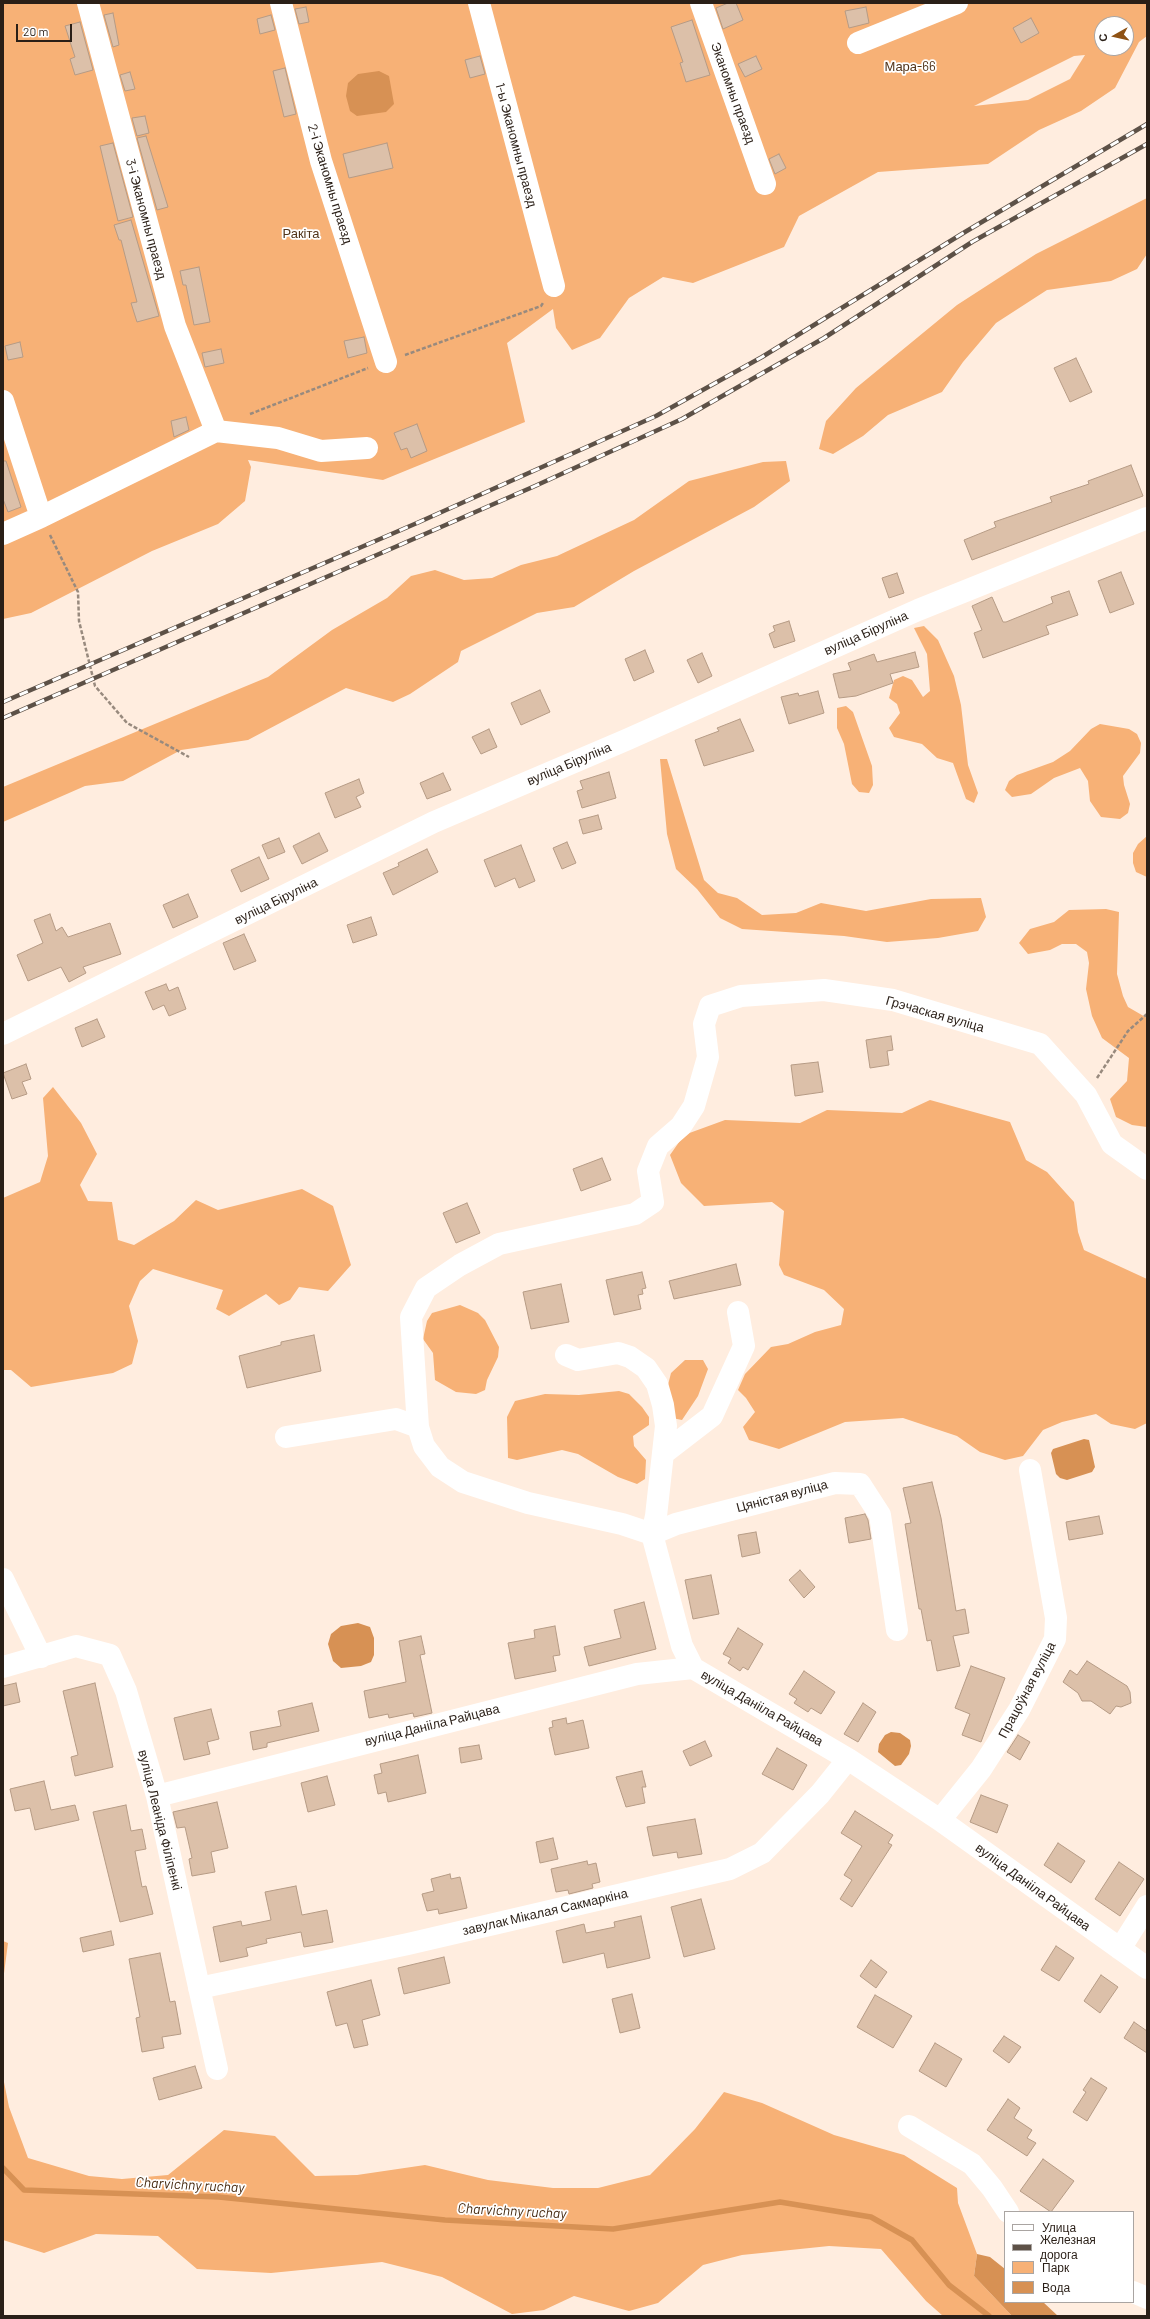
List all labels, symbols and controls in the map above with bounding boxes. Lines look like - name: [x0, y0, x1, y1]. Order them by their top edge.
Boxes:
- scale bar: [18, 16, 74, 42]
- north arrow: [1094, 16, 1134, 56]
- text: 20 m: [23, 24, 49, 38]
- text: С: [1096, 33, 1110, 42]
- street label: Эканомны праезд: [707, 40, 759, 146]
- park label: Мара-66: [884, 59, 936, 75]
- street label: 1-ы Эканомны праезд: [492, 81, 540, 209]
- street label: 2-і Эканомны праезд: [304, 122, 356, 246]
- street label: 3-і Эканомны праезд: [122, 157, 170, 281]
- park label: Ракіта: [282, 226, 320, 242]
- street label: вуліца Біруліна: [822, 608, 910, 658]
- street label: вуліца Біруліна: [524, 739, 614, 789]
- street label: вуліца Біруліна: [232, 874, 320, 928]
- street label: Грэчаская вуліца: [884, 993, 986, 1035]
- street label: Цяністая вуліца: [735, 1476, 829, 1516]
- street label: Працоўная вуліца: [995, 1639, 1059, 1741]
- street label: вуліца Данііла Райцава: [698, 1667, 826, 1749]
- street label: вуліца Данііла Райцава: [363, 1701, 501, 1749]
- street label: вуліца Леаніда Філіпенкі: [135, 1748, 185, 1892]
- street label: вуліца Данііла Райцава: [972, 1840, 1094, 1934]
- street label: завулак Мікалая Сакмаркіна: [461, 1885, 629, 1939]
- water label: Charvichny ruchay: [135, 2174, 245, 2196]
- water label: Charvichny ruchay: [457, 2200, 567, 2222]
- legend: [1004, 2211, 1134, 2303]
- text: Улица: [1042, 2220, 1076, 2234]
- text: Железная дорога: [1040, 2232, 1096, 2261]
- text: Парк: [1042, 2260, 1069, 2274]
- text: Вода: [1042, 2280, 1070, 2294]

